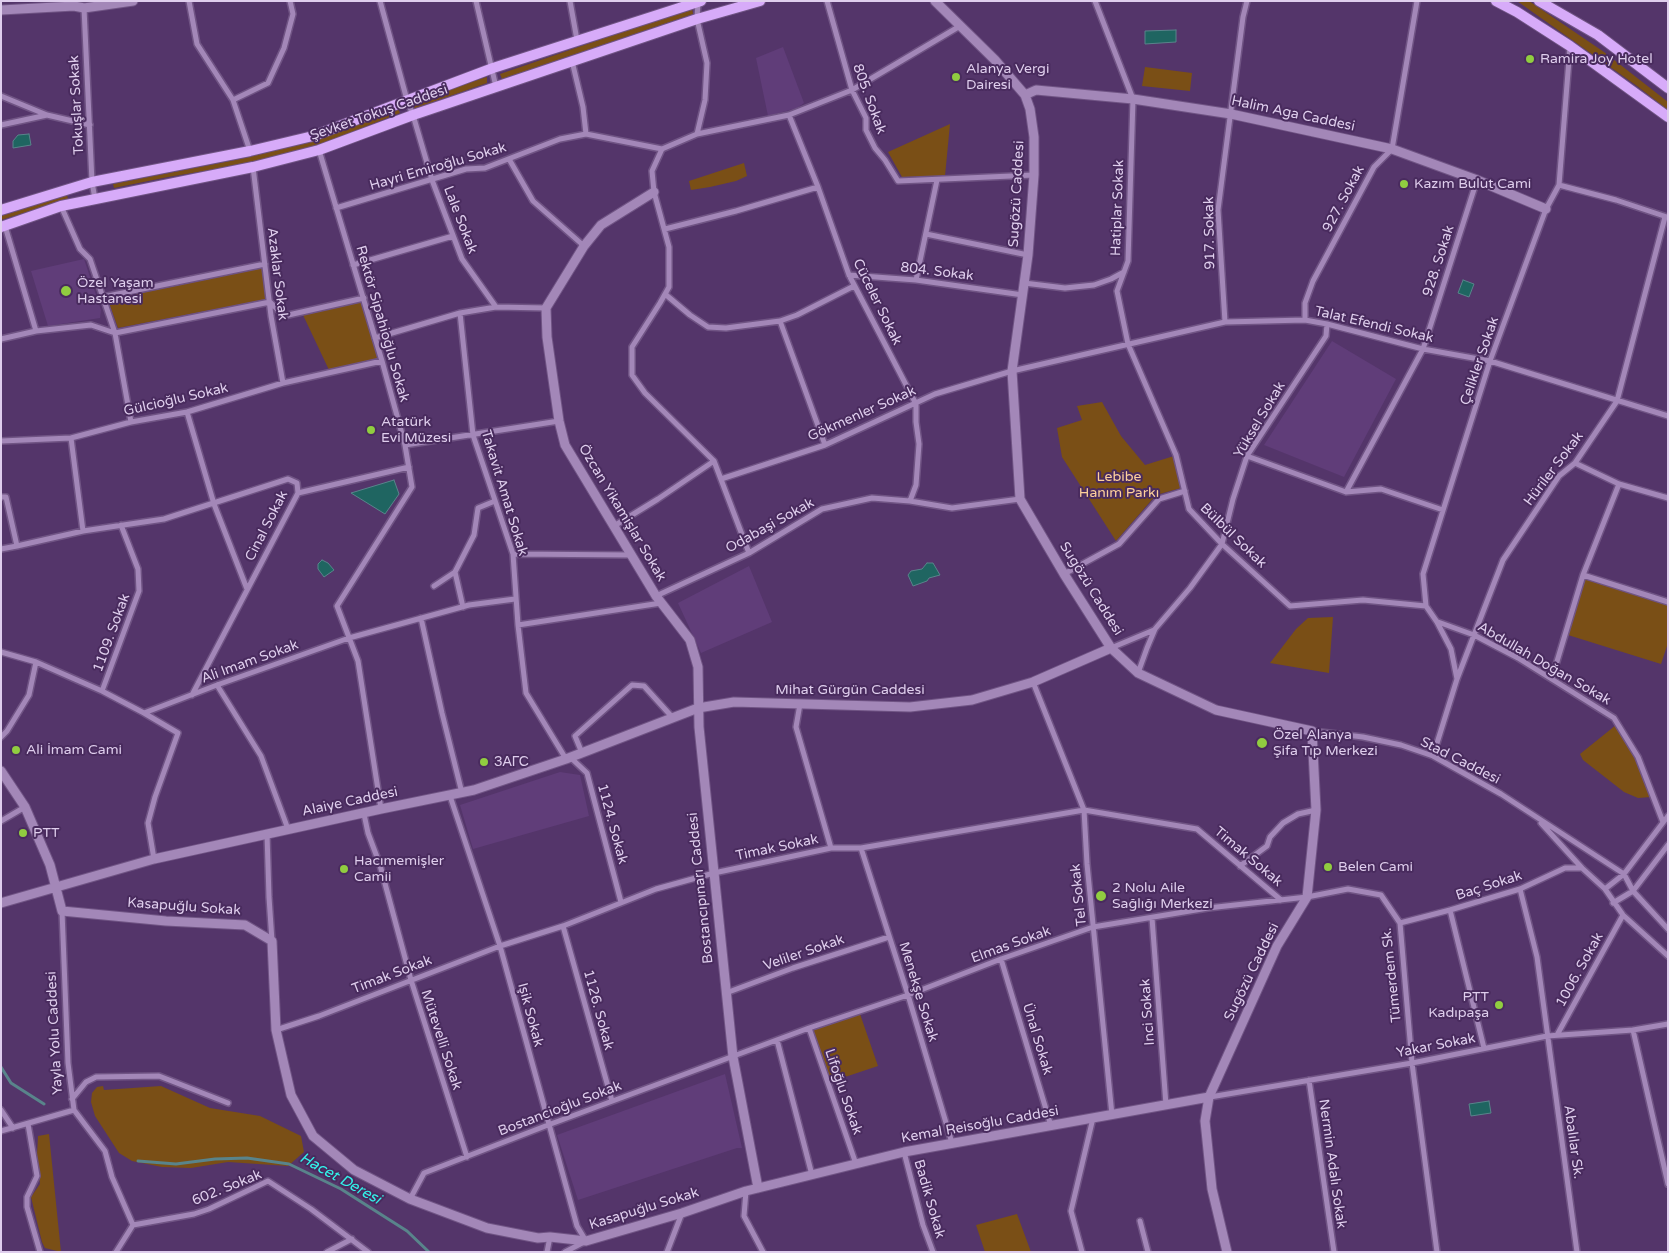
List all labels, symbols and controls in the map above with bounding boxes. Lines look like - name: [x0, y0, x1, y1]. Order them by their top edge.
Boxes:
- place label: Ramira Joy Hotel: [1540, 51, 1653, 67]
- marker: Ramira Joy Hotel: [1524, 53, 1536, 65]
- street label: Tokuşlar Sokak: [66, 55, 88, 155]
- place label: Alanya Vergi Dairesi: [966, 61, 1049, 94]
- street label: 805. Sokak: [849, 62, 889, 136]
- marker: Alanya Vergi Dairesi: [950, 71, 962, 83]
- street label: Şevket Tokuş Caddesi: [308, 82, 450, 144]
- street label: Halim Aga Caddesi: [1230, 93, 1356, 135]
- street label: Hayri Emiroğlu Sokak: [368, 139, 508, 195]
- street label: Sugözü Caddesi: [1006, 140, 1028, 248]
- street label: Hatiplar Sokak: [1108, 160, 1128, 256]
- street label: 927. Sokak: [1319, 163, 1369, 235]
- place label: Kazım Bulut Cami: [1414, 176, 1531, 192]
- marker: Kazım Bulut Cami: [1398, 178, 1410, 190]
- street label: Lale Sokak: [439, 184, 481, 256]
- street label: 917. Sokak: [1201, 196, 1219, 270]
- street label: 928. Sokak: [1420, 223, 1458, 299]
- street label: Azaklar Sokak: [263, 227, 291, 321]
- street label: Rektör Sipahioğlu Sokak: [352, 244, 412, 404]
- street label: Cüceler Sokak: [849, 256, 905, 348]
- street label: 804. Sokak: [899, 259, 975, 285]
- place label: Özel Yaşam Hastanesi: [77, 275, 154, 308]
- marker: Özel Yaşam Hastanesi: [59, 284, 73, 298]
- street label: Talat Efendi Sokak: [1313, 303, 1435, 347]
- street label: Çelikler Sokak: [1457, 315, 1503, 407]
- street label: Yüksel Sokak: [1231, 379, 1289, 461]
- street label: Gülcioğlu Sokak: [122, 380, 230, 420]
- street label: Gökmenler Sokak: [805, 383, 919, 445]
- place label: Atatürk Evi Müzesi: [381, 414, 451, 447]
- marker: Atatürk Evi Müzesi: [365, 424, 377, 436]
- street label: Takavit Amat Sokak: [477, 428, 531, 558]
- street label: Hüriler Sokak: [1521, 429, 1587, 509]
- street label: Özcan Yikamişlar Sokak: [574, 441, 670, 585]
- park label: Lebibe Hanım Parkı: [1079, 469, 1159, 502]
- street label: Cinal Sokak: [242, 488, 292, 564]
- street label: Odabaşi Sokak: [723, 495, 817, 557]
- street label: Bülbül Sokak: [1196, 500, 1270, 572]
- street label: Sugözü Caddesi: [1056, 539, 1126, 639]
- street label: 1109. Sokak: [90, 591, 134, 675]
- street label: Abdullah Doğan Sokak: [1474, 619, 1614, 709]
- street label: Ali Imam Sokak: [199, 637, 301, 687]
- street label: Mihat Gürgün Caddesi: [775, 682, 925, 698]
- place label: Özel Alanya Şifa Tıp Merkezi: [1273, 727, 1378, 760]
- street label: Stad Caddesi: [1417, 734, 1503, 788]
- marker: Özel Alanya Şifa Tıp Merkezi: [1255, 736, 1269, 750]
- place label: Ali İmam Cami: [26, 742, 122, 758]
- marker: Ali İmam Cami: [10, 744, 22, 756]
- place label: ЗАГС: [494, 754, 529, 770]
- marker: ЗАГС: [478, 756, 490, 768]
- street label: 1124. Sokak: [593, 782, 631, 866]
- street label: Alaiye Caddesi: [301, 784, 399, 820]
- street label: Bostancıpınarı Caddesi: [685, 811, 717, 965]
- street label: Timak Sokak: [1210, 824, 1286, 890]
- place label: PTT: [33, 825, 59, 841]
- marker: PTT: [17, 827, 29, 839]
- street label: Timak Sokak: [734, 831, 820, 865]
- place label: Hacımemişler Camii: [354, 853, 444, 886]
- place label: Belen Cami: [1338, 859, 1413, 875]
- marker: Belen Cami: [1322, 861, 1334, 873]
- marker: Hacımemişler Camii: [338, 863, 350, 875]
- street label: Tel Sokak: [1067, 863, 1091, 927]
- street label: Baç Sokak: [1454, 867, 1524, 905]
- place label: 2 Nolu Aile Sağlığı Merkezi: [1112, 880, 1213, 912]
- marker: 2 Nolu Aile Sağlığı Merkezi: [1094, 889, 1108, 903]
- street label: Kasapuğlu Sokak: [127, 895, 241, 919]
- street label: Sugözü Caddesi: [1221, 920, 1283, 1024]
- street label: Elmas Sokak: [969, 923, 1053, 967]
- street label: Tümerdem Sk.: [1379, 927, 1405, 1023]
- street label: 1006. Sokak: [1553, 930, 1607, 1010]
- street label: Veliler Sokak: [761, 931, 847, 975]
- street label: Menekşe Sokak: [895, 940, 941, 1044]
- street label: Timak Sokak: [350, 952, 434, 998]
- street label: 1126. Sokak: [579, 968, 617, 1052]
- street label: Yayla Yolu Caddesi: [43, 971, 67, 1095]
- street label: Inci Sokak: [1137, 978, 1159, 1046]
- street label: Işik Sokak: [513, 981, 547, 1049]
- street label: Mütevelli Sokak: [417, 988, 465, 1092]
- place label: PTT Kadıpaşa: [1428, 989, 1489, 1022]
- marker: PTT Kadıpaşa: [1493, 999, 1505, 1011]
- street label: Ünal Sokak: [1018, 1001, 1056, 1077]
- street label: Yakar Sokak: [1395, 1030, 1477, 1062]
- street label: Lifoğlu Sokak: [820, 1047, 866, 1137]
- street label: Bostancioğlu Sokak: [496, 1078, 624, 1140]
- street label: Nermin Adalı Sokak: [1315, 1098, 1349, 1230]
- street label: Kemal Reisoğlu Caddesi: [900, 1103, 1060, 1147]
- street label: Abalılar Sk.: [1560, 1104, 1586, 1180]
- water label: Hacet Deresi: [296, 1149, 384, 1209]
- street label: Badik Sokak: [910, 1158, 948, 1240]
- street label: 602. Sokak: [190, 1166, 264, 1210]
- street label: Kasapuğlu Sokak: [587, 1184, 701, 1234]

